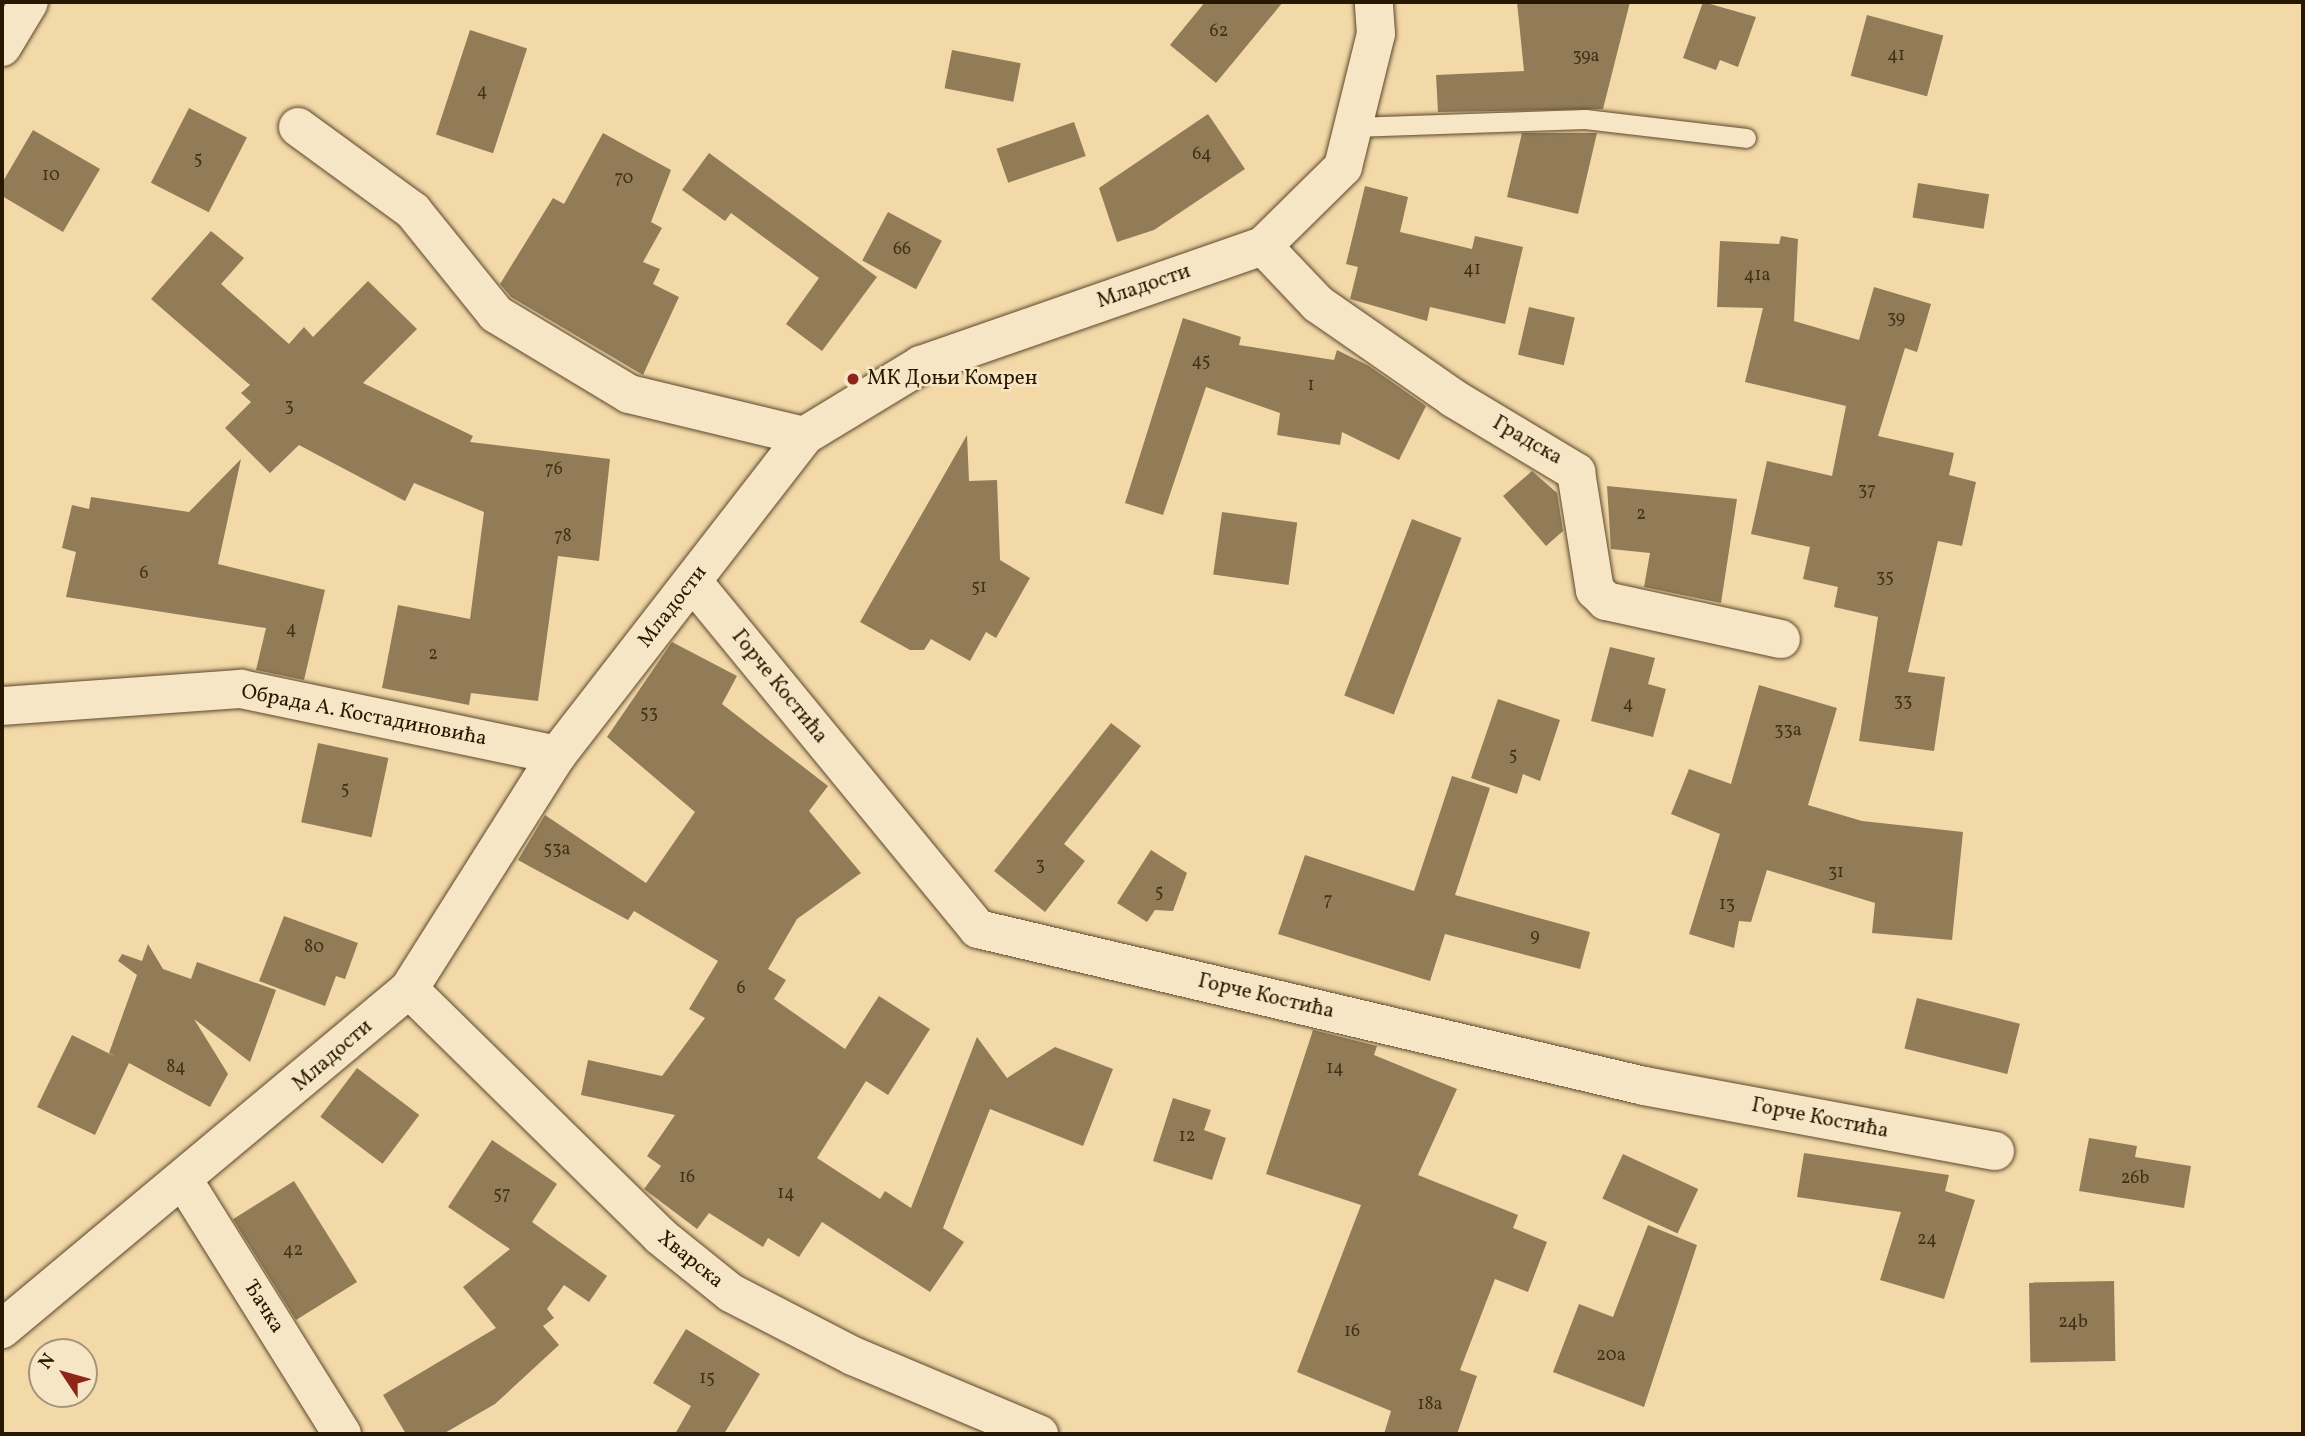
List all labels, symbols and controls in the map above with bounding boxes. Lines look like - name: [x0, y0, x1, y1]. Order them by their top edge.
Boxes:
- house number: 62: [1210, 21, 1228, 43]
- house number: 41: [1887, 45, 1905, 67]
- house number: 39a: [1572, 46, 1600, 68]
- house number: 4: [477, 81, 487, 103]
- house number: 64: [1192, 144, 1212, 166]
- house number: 5: [194, 149, 202, 171]
- house number: 10: [42, 165, 60, 187]
- house number: 70: [615, 168, 633, 190]
- house number: 66: [893, 239, 911, 261]
- street label: Младости: [1094, 259, 1194, 315]
- house number: 41: [1463, 259, 1481, 281]
- house number: 41a: [1744, 265, 1770, 287]
- house number: 39: [1887, 308, 1905, 330]
- house number: 45: [1192, 351, 1210, 373]
- place label: МК Доњи Комрен: [867, 366, 1037, 392]
- marker: МК Доњи Комрен: [845, 371, 861, 387]
- house number: 1: [1308, 375, 1314, 397]
- house number: 3: [284, 396, 294, 418]
- street label: Градска: [1488, 411, 1566, 471]
- house number: 76: [545, 459, 563, 481]
- house number: 37: [1858, 480, 1876, 502]
- house number: 2: [1636, 504, 1646, 526]
- house number: 78: [554, 526, 572, 548]
- street label: Младости: [633, 561, 713, 653]
- house number: 6: [139, 563, 149, 585]
- house number: 35: [1876, 567, 1894, 589]
- house number: 51: [971, 577, 987, 599]
- house number: 4: [286, 619, 296, 641]
- street label: Горче Костића: [725, 625, 833, 749]
- house number: 2: [428, 644, 438, 666]
- street label: Обрада А. Костадиновића: [239, 680, 489, 752]
- house number: 33: [1894, 691, 1912, 713]
- house number: 4: [1623, 694, 1633, 716]
- house number: 53: [640, 703, 658, 725]
- house number: 33a: [1774, 720, 1802, 742]
- house number: 5: [1509, 745, 1517, 767]
- house number: 5: [341, 779, 349, 801]
- house number: 53a: [544, 839, 570, 861]
- house number: 3: [1035, 855, 1045, 877]
- house number: 31: [1828, 862, 1844, 884]
- house number: 5: [1155, 882, 1163, 904]
- house number: 7: [1324, 890, 1332, 912]
- house number: 13: [1719, 894, 1735, 916]
- house number: 9: [1530, 926, 1540, 948]
- house number: 80: [304, 937, 324, 959]
- street label: Горче Костића: [1195, 969, 1337, 1025]
- house number: 6: [736, 978, 746, 1000]
- street label: Младости: [288, 1015, 378, 1097]
- house number: 84: [166, 1057, 186, 1079]
- house number: 14: [1326, 1058, 1344, 1080]
- street label: Горче Костића: [1749, 1093, 1891, 1145]
- house number: 12: [1179, 1126, 1195, 1148]
- house number: 16: [679, 1167, 695, 1189]
- house number: 26b: [2121, 1168, 2149, 1190]
- house number: 14: [777, 1183, 795, 1205]
- house number: 57: [493, 1184, 511, 1206]
- street label: Хварска: [652, 1226, 728, 1294]
- house number: 24: [1917, 1229, 1937, 1251]
- house number: 42: [283, 1240, 303, 1262]
- street label: Ђачка: [237, 1276, 289, 1338]
- house number: 24b: [2058, 1312, 2088, 1334]
- house number: 16: [1344, 1321, 1360, 1343]
- north arrow: [28, 1338, 98, 1408]
- house number: 20a: [1596, 1345, 1626, 1367]
- text: N: [33, 1349, 62, 1375]
- house number: 15: [699, 1368, 715, 1390]
- house number: 18a: [1417, 1394, 1443, 1416]

